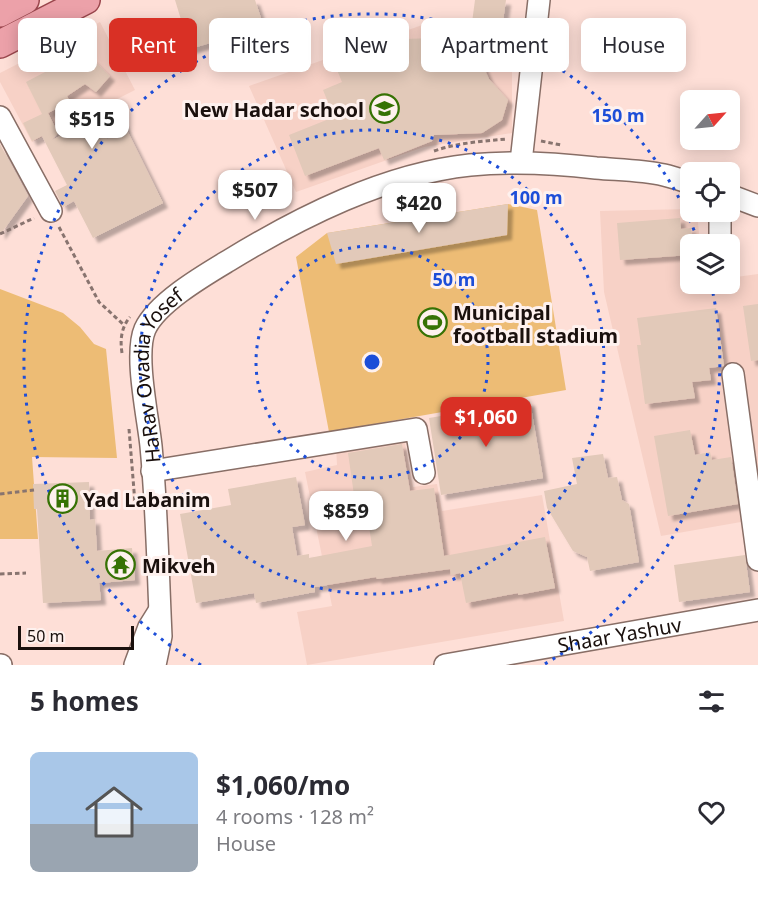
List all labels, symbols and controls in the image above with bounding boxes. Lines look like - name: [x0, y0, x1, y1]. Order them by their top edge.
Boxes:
- chip: Buy: [18, 18, 97, 72]
- chip: Rent: [109, 18, 197, 72]
- chip: Filters: [209, 18, 311, 72]
- chip: New: [323, 18, 409, 72]
- chip: Apartment: [421, 18, 569, 72]
- chip: House: [581, 18, 686, 72]
- north arrow: [680, 90, 740, 150]
- map controls: [680, 90, 740, 294]
- school or university icon: New Hadar school: [369, 93, 401, 125]
- place label: New Hadar school: [184, 96, 364, 123]
- pin: $515: [56, 99, 128, 150]
- text: 150 m: [591, 103, 645, 127]
- text: $515: [69, 105, 115, 132]
- button: locate: [680, 162, 740, 222]
- pin: $507: [219, 170, 291, 221]
- text: $507: [232, 176, 278, 203]
- pin: $420: [383, 183, 455, 234]
- text: 100 m: [509, 185, 563, 209]
- text: $420: [396, 189, 442, 216]
- button: layers: [680, 234, 740, 294]
- text: 50 m: [433, 267, 475, 291]
- street label: HaRav Ovadia Yosef: [127, 281, 189, 464]
- place label: Municipal football stadium: [453, 299, 618, 349]
- sports icon: Municipal football stadium: [416, 307, 448, 339]
- centre of rings: [362, 352, 382, 372]
- pin: $1,060: [437, 397, 535, 448]
- text: $1,060: [455, 403, 517, 430]
- building icon: Yad Labanim: [46, 483, 78, 515]
- place label: Yad Labanim: [83, 486, 211, 513]
- pin: $859: [310, 491, 382, 542]
- text: $859: [323, 497, 369, 524]
- temple icon: Mikveh: [105, 549, 137, 581]
- place label: Mikveh: [142, 552, 216, 579]
- street label: Shaar Yashuv: [555, 610, 684, 659]
- scale bar: [18, 623, 134, 650]
- text: 50 m: [27, 625, 64, 647]
- text: 5 homes: [30, 683, 139, 719]
- icon: filters: [695, 685, 728, 718]
- text: $1,060/mo: [216, 767, 350, 803]
- icon: home: [78, 776, 150, 848]
- icon: heart: [695, 796, 728, 829]
- text: 4 rooms · 128 m²: [216, 803, 374, 830]
- text: House: [216, 830, 276, 857]

